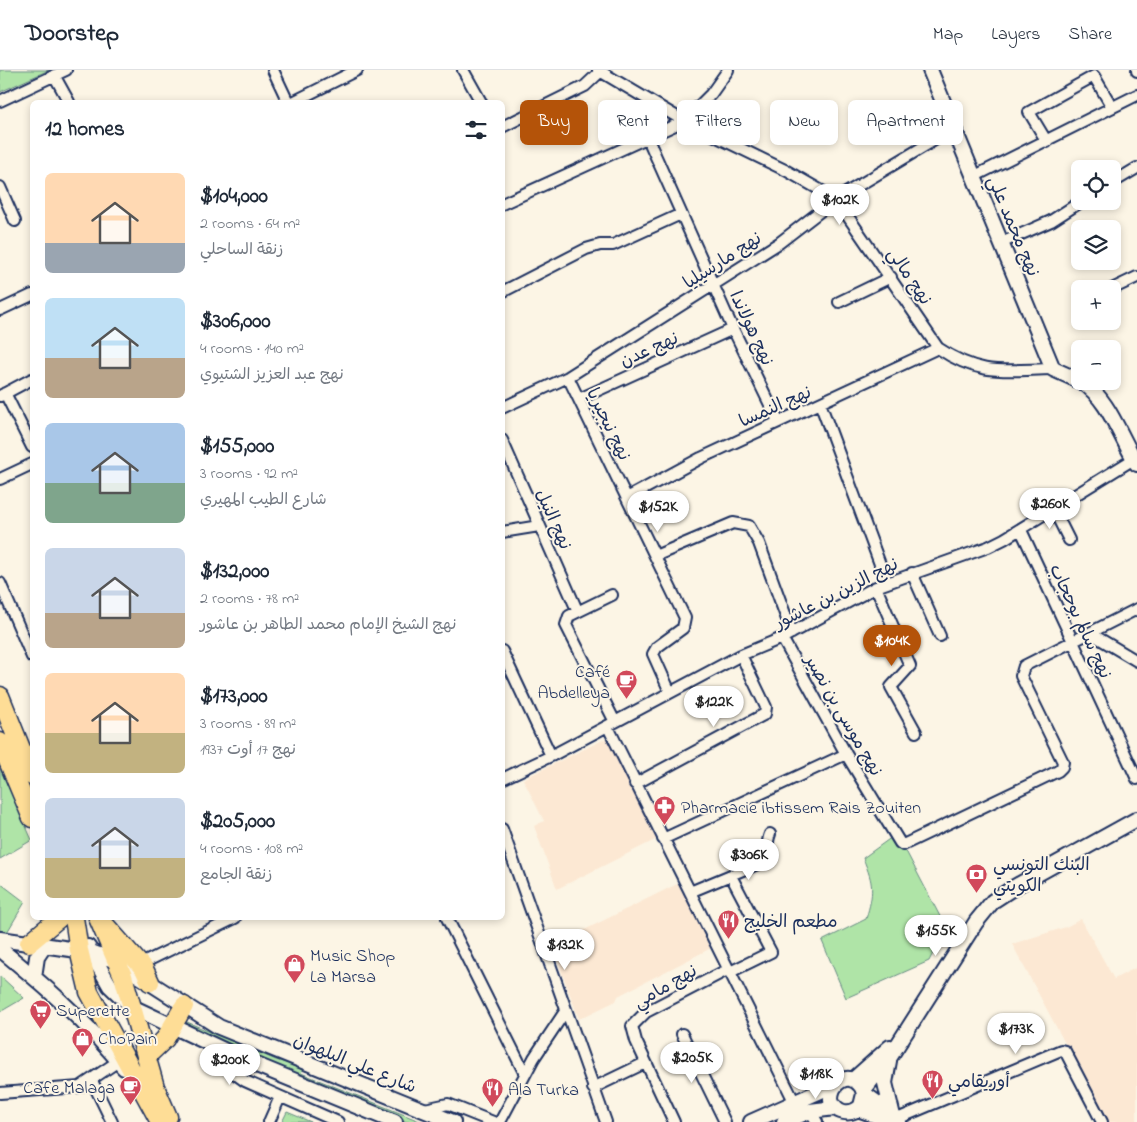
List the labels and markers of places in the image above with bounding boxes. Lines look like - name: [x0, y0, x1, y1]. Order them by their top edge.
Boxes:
- pin: $102K: [805, 184, 875, 226]
- pin: $260K: [1015, 488, 1085, 530]
- pin: $152K: [623, 490, 693, 533]
- pin: $104K: [857, 624, 927, 667]
- place label: Café Abdelleya: [537, 660, 611, 707]
- cafe icon: Café Abdelleya: [614, 669, 638, 700]
- pin: $122K: [679, 686, 749, 728]
- pharmacy icon: Pharmacie ibtissem Rais Zouiten: [653, 795, 677, 826]
- place label: Pharmacie ibtissem Rais Zouiten: [681, 796, 921, 822]
- pin: $306K: [714, 838, 784, 881]
- place label: البنك التونسي الكويتي: [993, 853, 1090, 901]
- bank icon: البنك التونسي الكويتي: [965, 862, 989, 893]
- restaurant icon: مطعم الخليج: [716, 909, 740, 940]
- place label: مطعم الخليج: [744, 910, 838, 936]
- pin: $155K: [901, 914, 971, 957]
- pin: $132K: [530, 928, 600, 971]
- place label: Music Shop La Marsa: [310, 944, 396, 991]
- shop icon: Music Shop La Marsa: [282, 953, 306, 984]
- supermarket icon: Superette: [28, 998, 52, 1029]
- place label: Superette: [56, 999, 130, 1025]
- pin: $173K: [981, 1012, 1051, 1055]
- shop icon: ChoPain: [70, 1026, 94, 1057]
- place label: ChoPain: [98, 1027, 157, 1053]
- pin: $205K: [657, 1042, 727, 1084]
- pin: $200K: [195, 1044, 265, 1086]
- pin: $118K: [781, 1058, 851, 1100]
- restaurant icon: أوريقامي: [920, 1069, 944, 1100]
- place label: أوريقامي: [948, 1070, 1010, 1097]
- cafe icon: Cafe Malaga: [119, 1075, 143, 1106]
- place label: Cafe Malaga: [23, 1076, 115, 1103]
- restaurant icon: Ala Turka: [480, 1077, 504, 1108]
- place label: Ala Turka: [508, 1078, 579, 1104]

